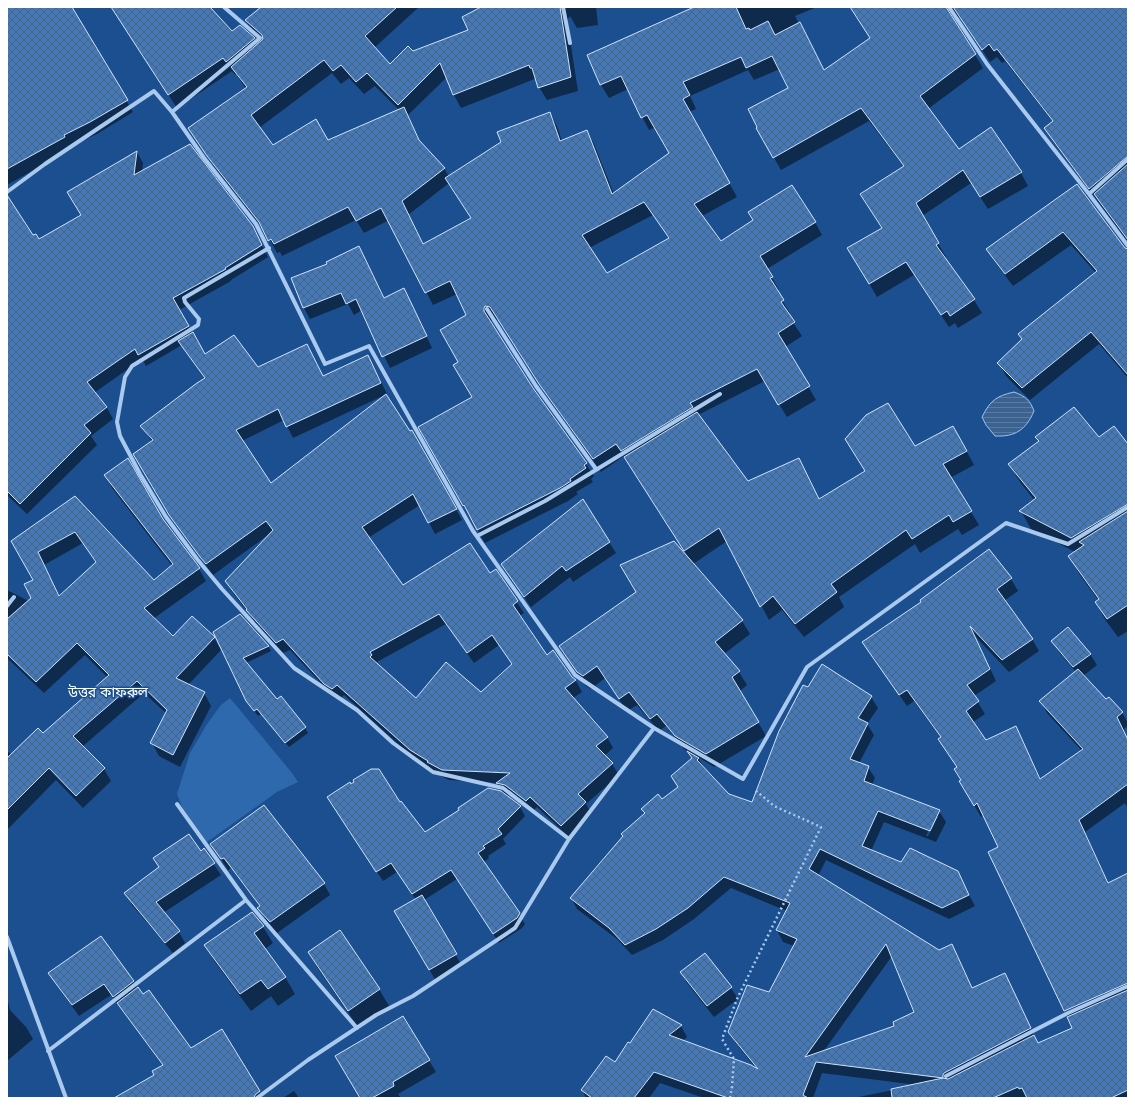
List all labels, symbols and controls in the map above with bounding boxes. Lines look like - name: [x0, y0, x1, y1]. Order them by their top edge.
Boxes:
- district label: উত্তর কাফরুল: [67, 684, 149, 700]

